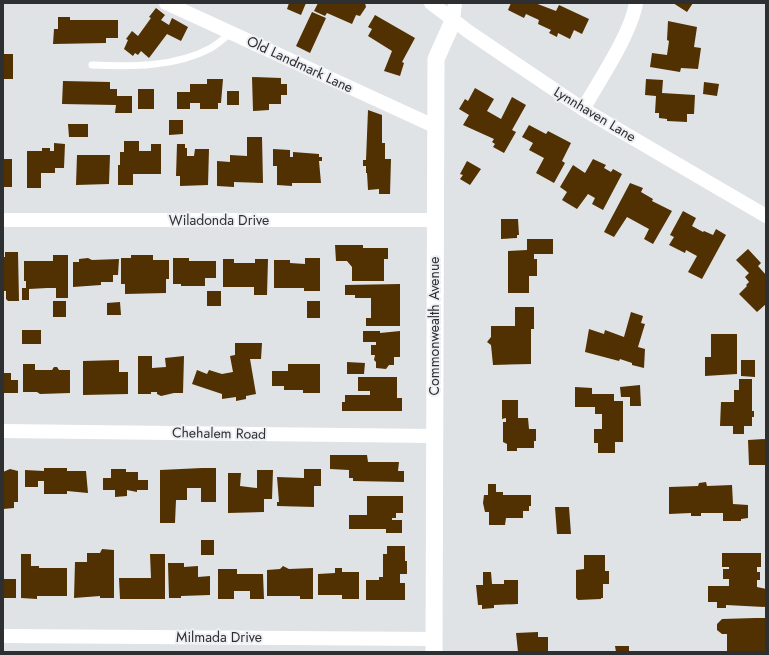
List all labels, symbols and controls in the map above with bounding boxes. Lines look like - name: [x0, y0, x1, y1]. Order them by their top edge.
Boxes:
- street label: Old Landmark Lane: [244, 31, 356, 97]
- street label: Lynnhaven Lane: [550, 82, 640, 146]
- street label: Wiladonda Drive: [169, 210, 269, 230]
- street label: Commonwealth Avenue: [424, 257, 444, 396]
- street label: Chehalem Road: [172, 422, 266, 444]
- street label: Milmada Drive: [176, 627, 262, 647]

